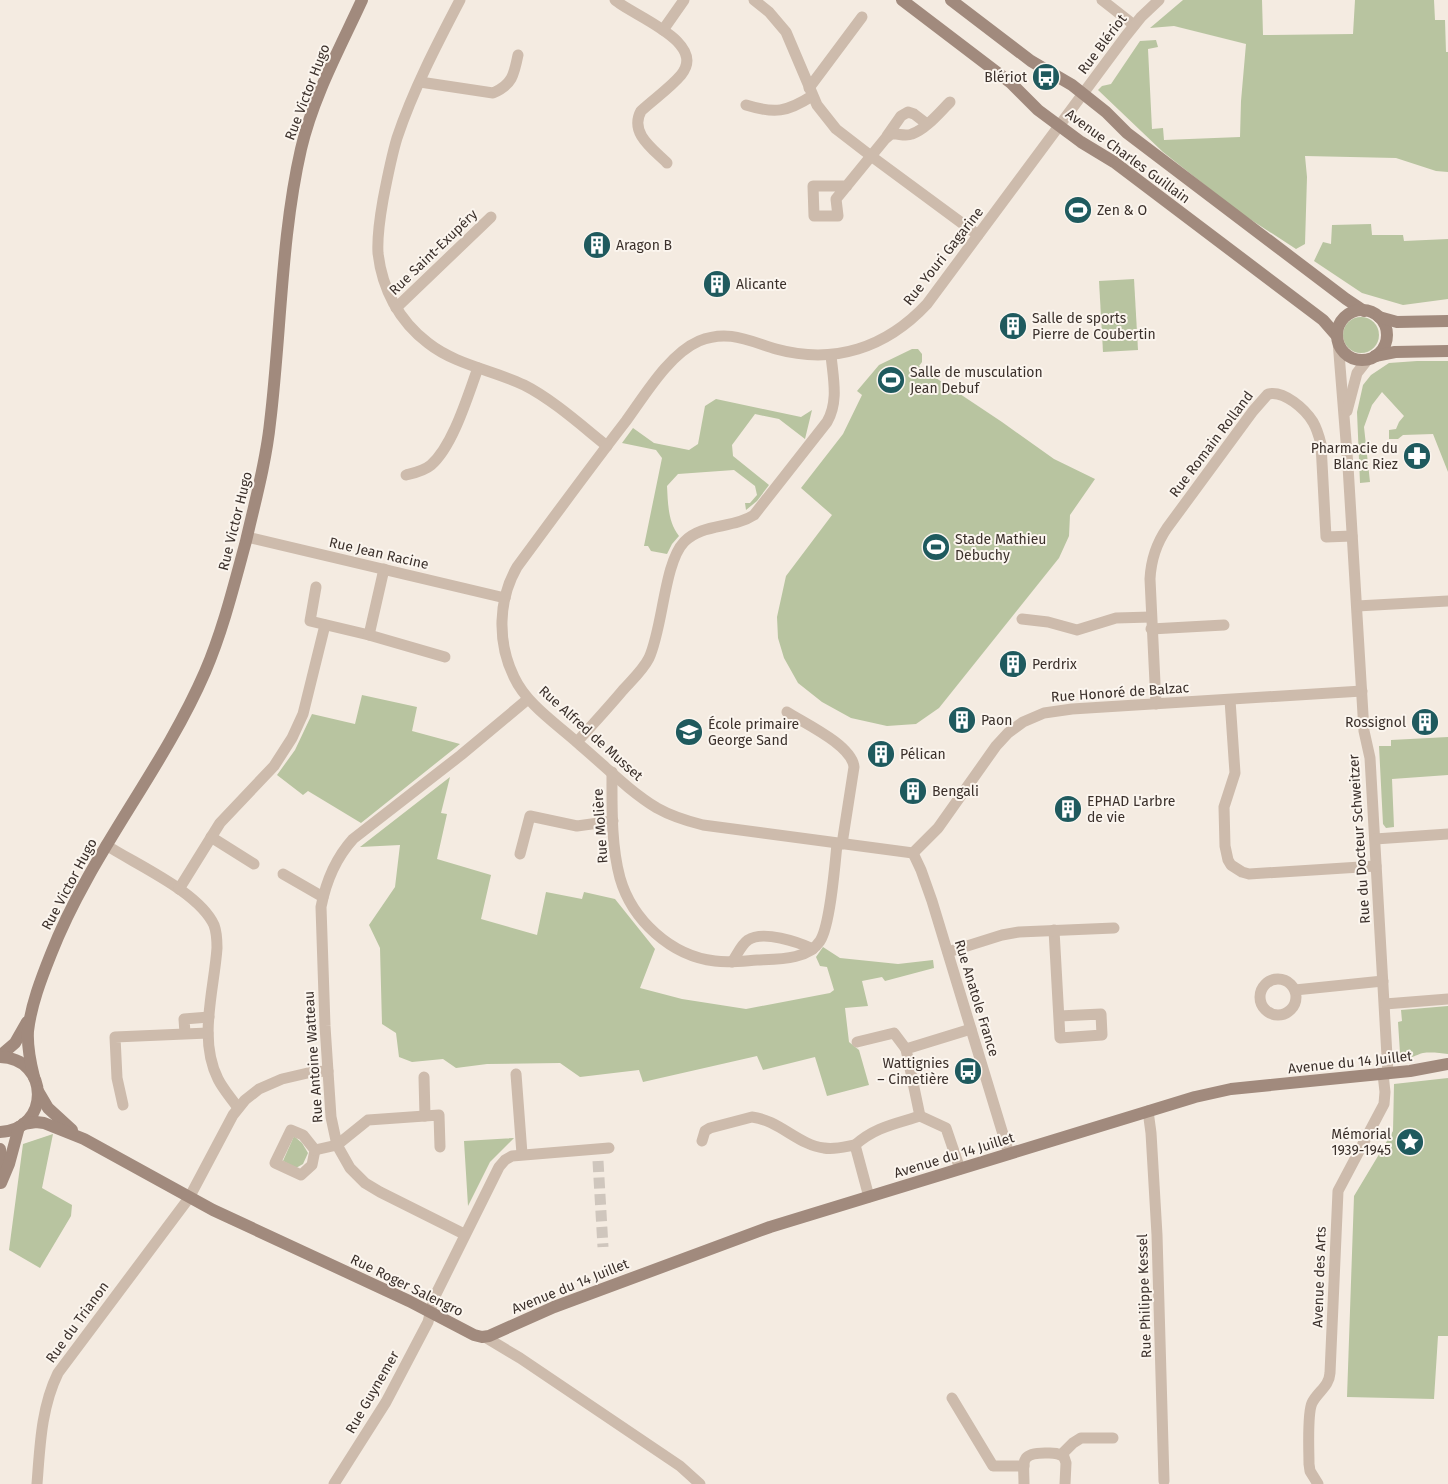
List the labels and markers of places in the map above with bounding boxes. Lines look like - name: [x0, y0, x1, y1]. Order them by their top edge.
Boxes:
- bus stop icon: Blériot: [1031, 62, 1061, 92]
- place label: Blériot: [984, 69, 1028, 86]
- sports icon: Zen & O: [1063, 195, 1093, 225]
- place label: Zen & O: [1097, 202, 1147, 219]
- building icon: Aragon B: [582, 230, 612, 260]
- place label: Aragon B: [616, 237, 672, 254]
- building icon: Alicante: [702, 269, 732, 299]
- place label: Alicante: [736, 276, 787, 293]
- place label: Salle de sports Pierre de Coubertin: [1032, 310, 1156, 343]
- building icon: Salle de sports Pierre de Coubertin: [998, 311, 1028, 341]
- place label: Salle de musculation Jean Debuf: [910, 364, 1043, 397]
- sports icon: Salle de musculation Jean Debuf: [876, 365, 906, 395]
- place label: Pharmacie du Blanc Riez: [1311, 440, 1398, 473]
- pharmacy icon: Pharmacie du Blanc Riez: [1402, 441, 1432, 471]
- place label: Stade Mathieu Debuchy: [955, 531, 1046, 564]
- sports icon: Stade Mathieu Debuchy: [921, 532, 951, 562]
- building icon: Perdrix: [998, 649, 1028, 679]
- place label: Perdrix: [1032, 656, 1077, 673]
- building icon: Paon: [947, 705, 977, 735]
- building icon: Rossignol: [1410, 707, 1440, 737]
- place label: Paon: [981, 712, 1012, 729]
- place label: Rossignol: [1345, 714, 1406, 731]
- place label: École primaire George Sand: [708, 715, 799, 749]
- school or university icon: École primaire George Sand: [674, 717, 704, 747]
- building icon: Pélican: [866, 739, 896, 769]
- place label: Pélican: [900, 746, 946, 763]
- building icon: Bengali: [898, 776, 928, 806]
- place label: Bengali: [932, 783, 979, 800]
- place label: EPHAD L'arbre de vie: [1087, 793, 1175, 826]
- building icon: EPHAD L'arbre de vie: [1053, 794, 1083, 824]
- place label: Wattignies – Cimetière: [877, 1055, 949, 1088]
- bus stop icon: Wattignies – Cimetière: [953, 1056, 983, 1086]
- place label: Mémorial 1939-1945: [1331, 1126, 1391, 1159]
- place icon: Mémorial 1939-1945: [1395, 1127, 1425, 1157]

